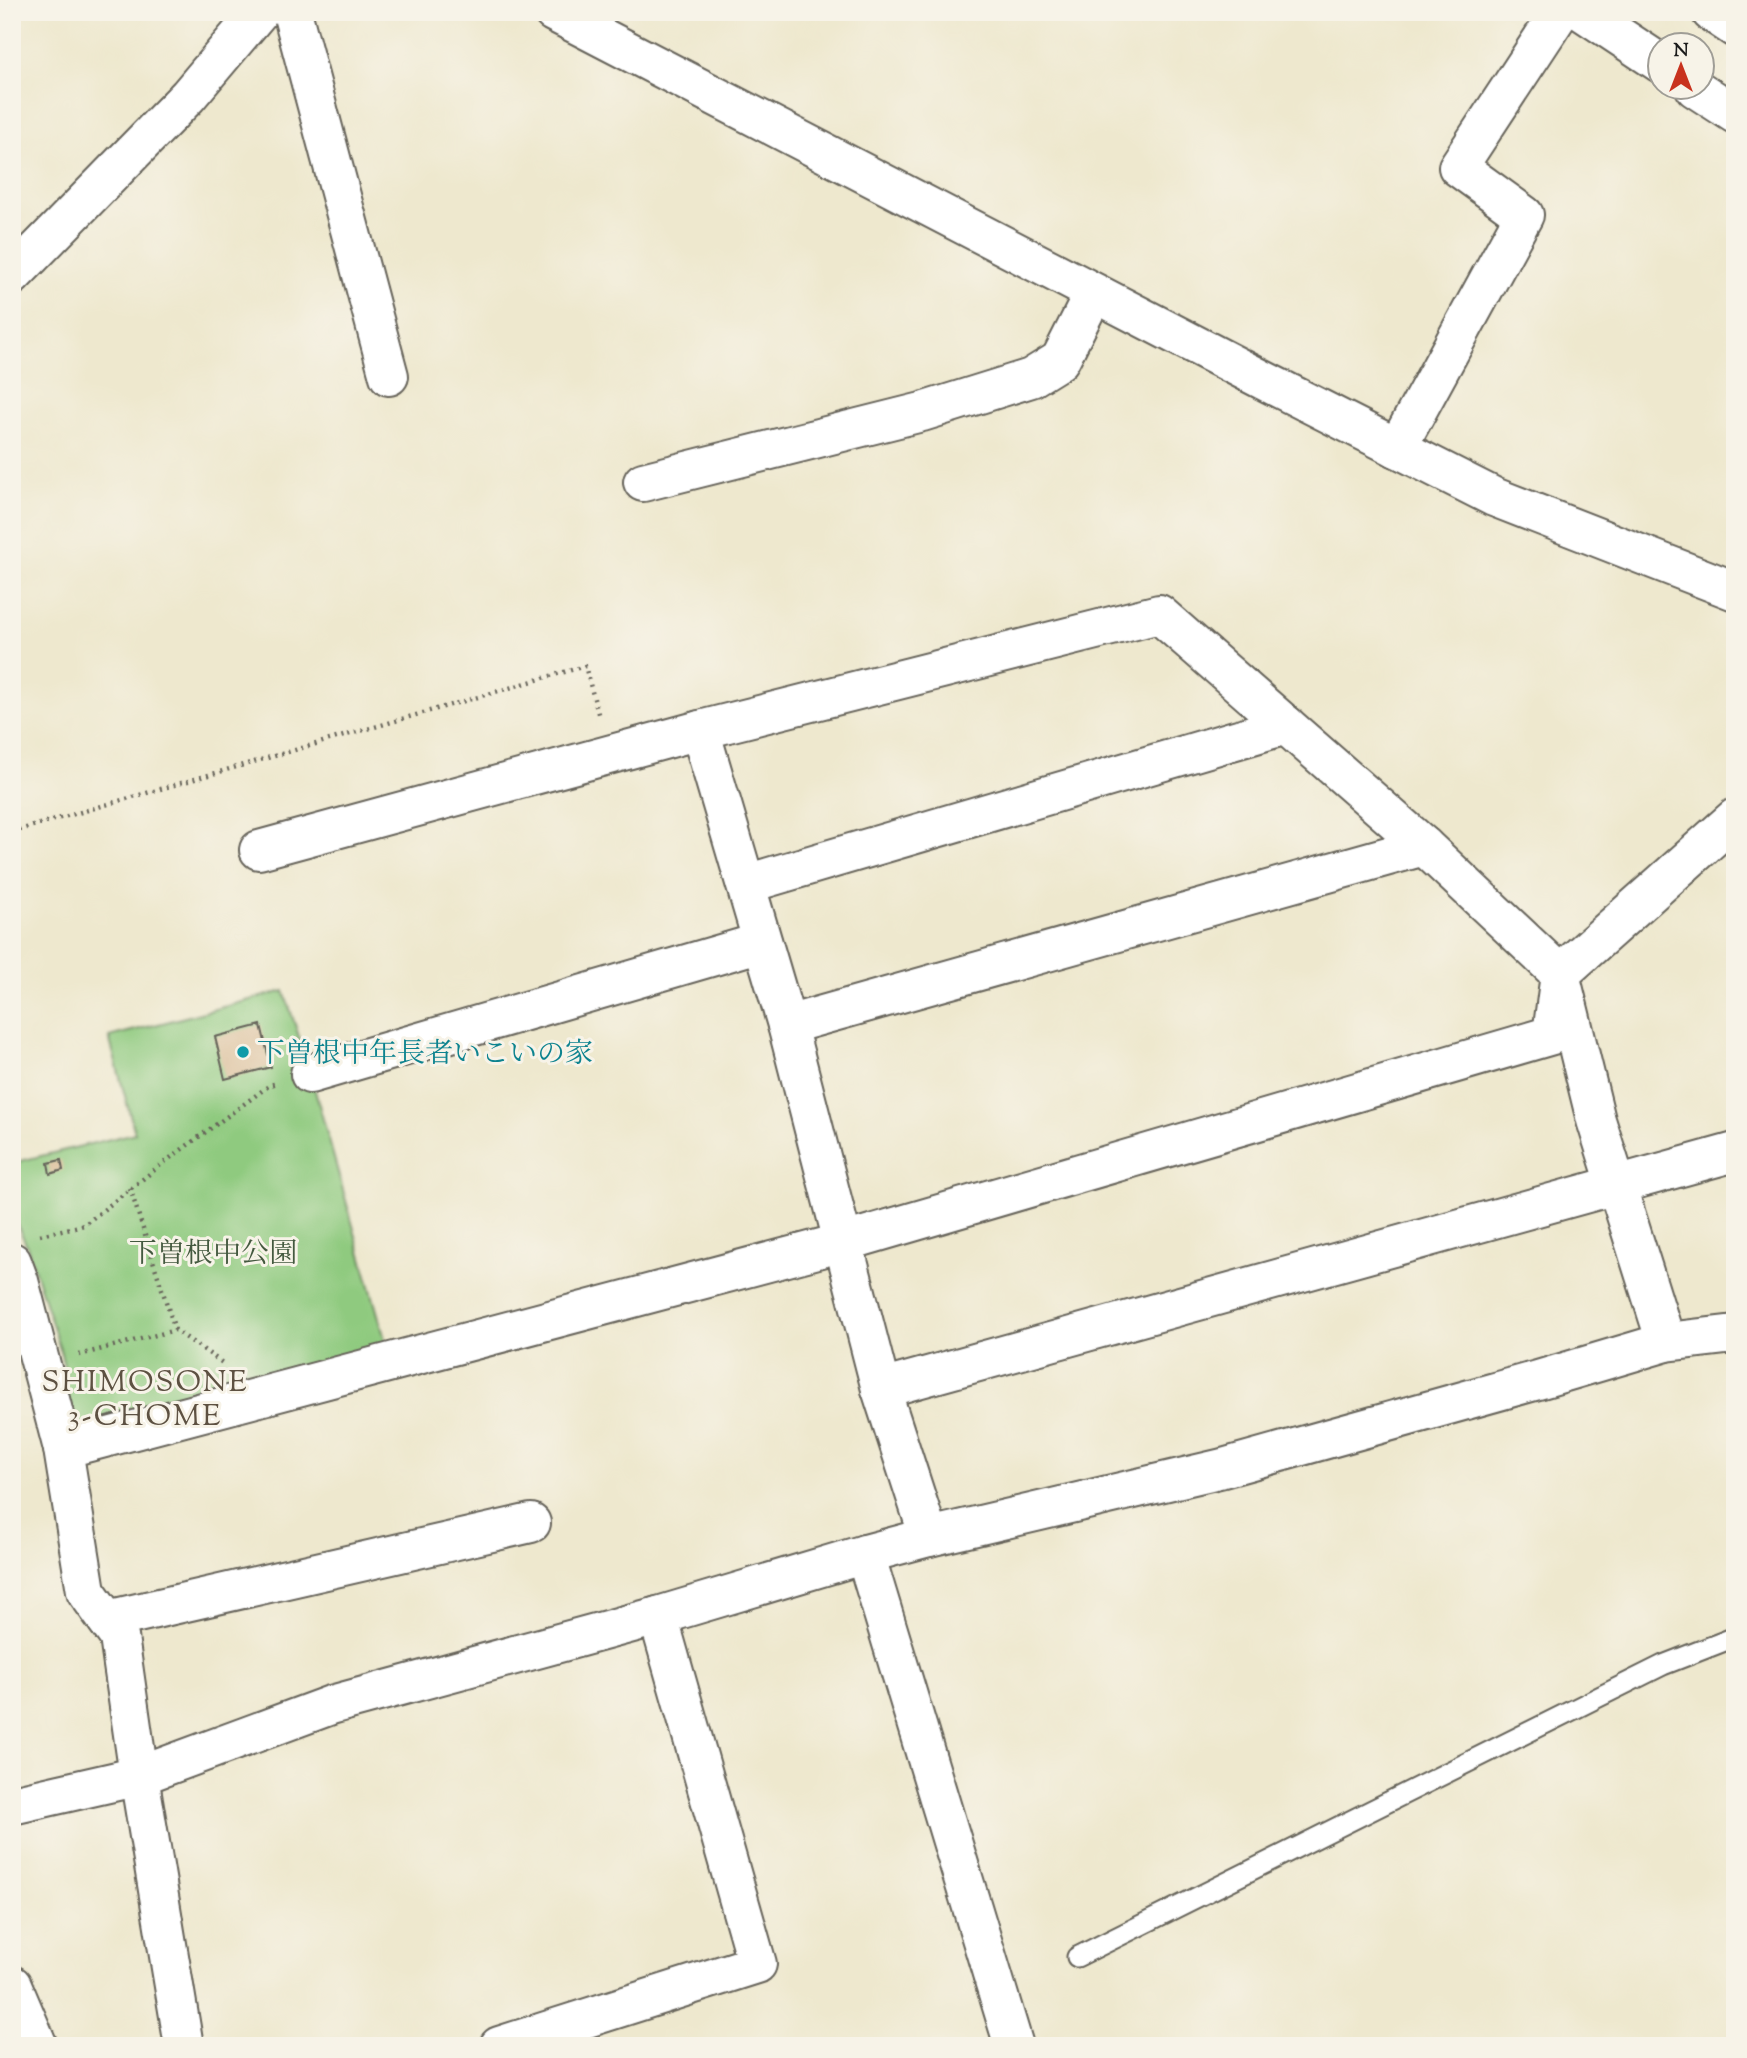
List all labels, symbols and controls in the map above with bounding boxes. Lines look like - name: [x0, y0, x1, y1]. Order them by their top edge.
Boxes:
- north arrow: [1646, 32, 1716, 102]
- text: N: [1673, 38, 1689, 65]
- place label: 下曽根中年長者いこいの家: [257, 1035, 593, 1075]
- marker: 下曽根中年長者いこいの家: [235, 1044, 251, 1060]
- park label: 下曽根中公園: [129, 1235, 297, 1275]
- district label: SHIMOSONE 3-CHOME: [41, 1362, 249, 1439]

